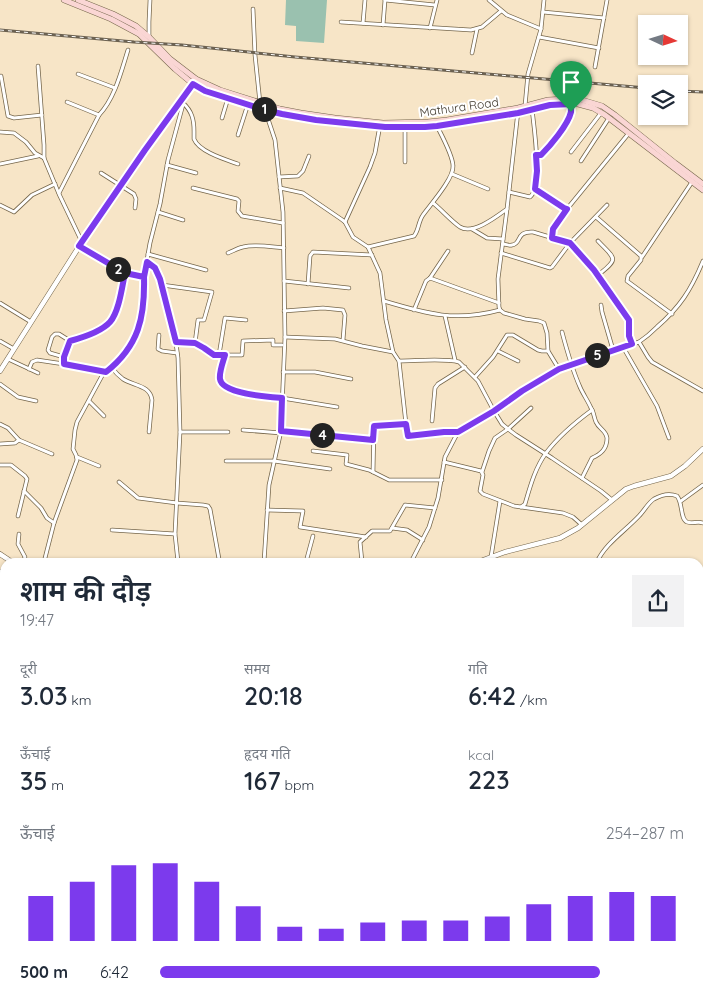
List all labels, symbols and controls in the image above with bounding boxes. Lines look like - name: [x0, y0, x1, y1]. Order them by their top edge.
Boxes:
- north arrow: [638, 15, 688, 65]
- map controls: [638, 15, 688, 125]
- pin: [550, 61, 592, 112]
- icon: arrive: [557, 68, 585, 96]
- button: layers: [638, 75, 688, 125]
- street label: Mathura Road: [418, 94, 500, 120]
- pin: 1: [252, 96, 276, 122]
- text: 1: [262, 100, 267, 118]
- pin: 2: [106, 256, 130, 282]
- text: 2: [115, 260, 122, 278]
- pin: 5: [584, 342, 610, 368]
- text: 5: [593, 346, 602, 364]
- pin: 4: [310, 422, 334, 448]
- text: 4: [318, 426, 327, 444]
- text: शाम की दौड़: [20, 573, 151, 608]
- button: share: [632, 575, 684, 627]
- text: 19:47: [20, 610, 54, 630]
- text: दूरी: [20, 660, 37, 678]
- text: समय: [244, 660, 270, 678]
- text: गति: [468, 660, 488, 678]
- text: 3.03: [20, 680, 68, 711]
- text: 20:18: [244, 680, 303, 711]
- text: 6:42: [468, 680, 516, 711]
- text: km: [68, 691, 92, 709]
- text: /km: [516, 691, 548, 709]
- text: ऊँचाई: [20, 745, 50, 763]
- text: हृदय गति: [244, 745, 291, 763]
- text: kcal: [468, 746, 494, 764]
- text: 223: [468, 764, 510, 795]
- text: 35: [20, 765, 47, 796]
- text: 167: [244, 765, 281, 796]
- text: m: [47, 776, 64, 794]
- text: bpm: [281, 776, 314, 794]
- text: ऊँचाई: [20, 823, 55, 843]
- text: 254–287 m: [606, 823, 684, 843]
- text: 500 m: [20, 962, 68, 982]
- text: 6:42: [100, 962, 129, 982]

